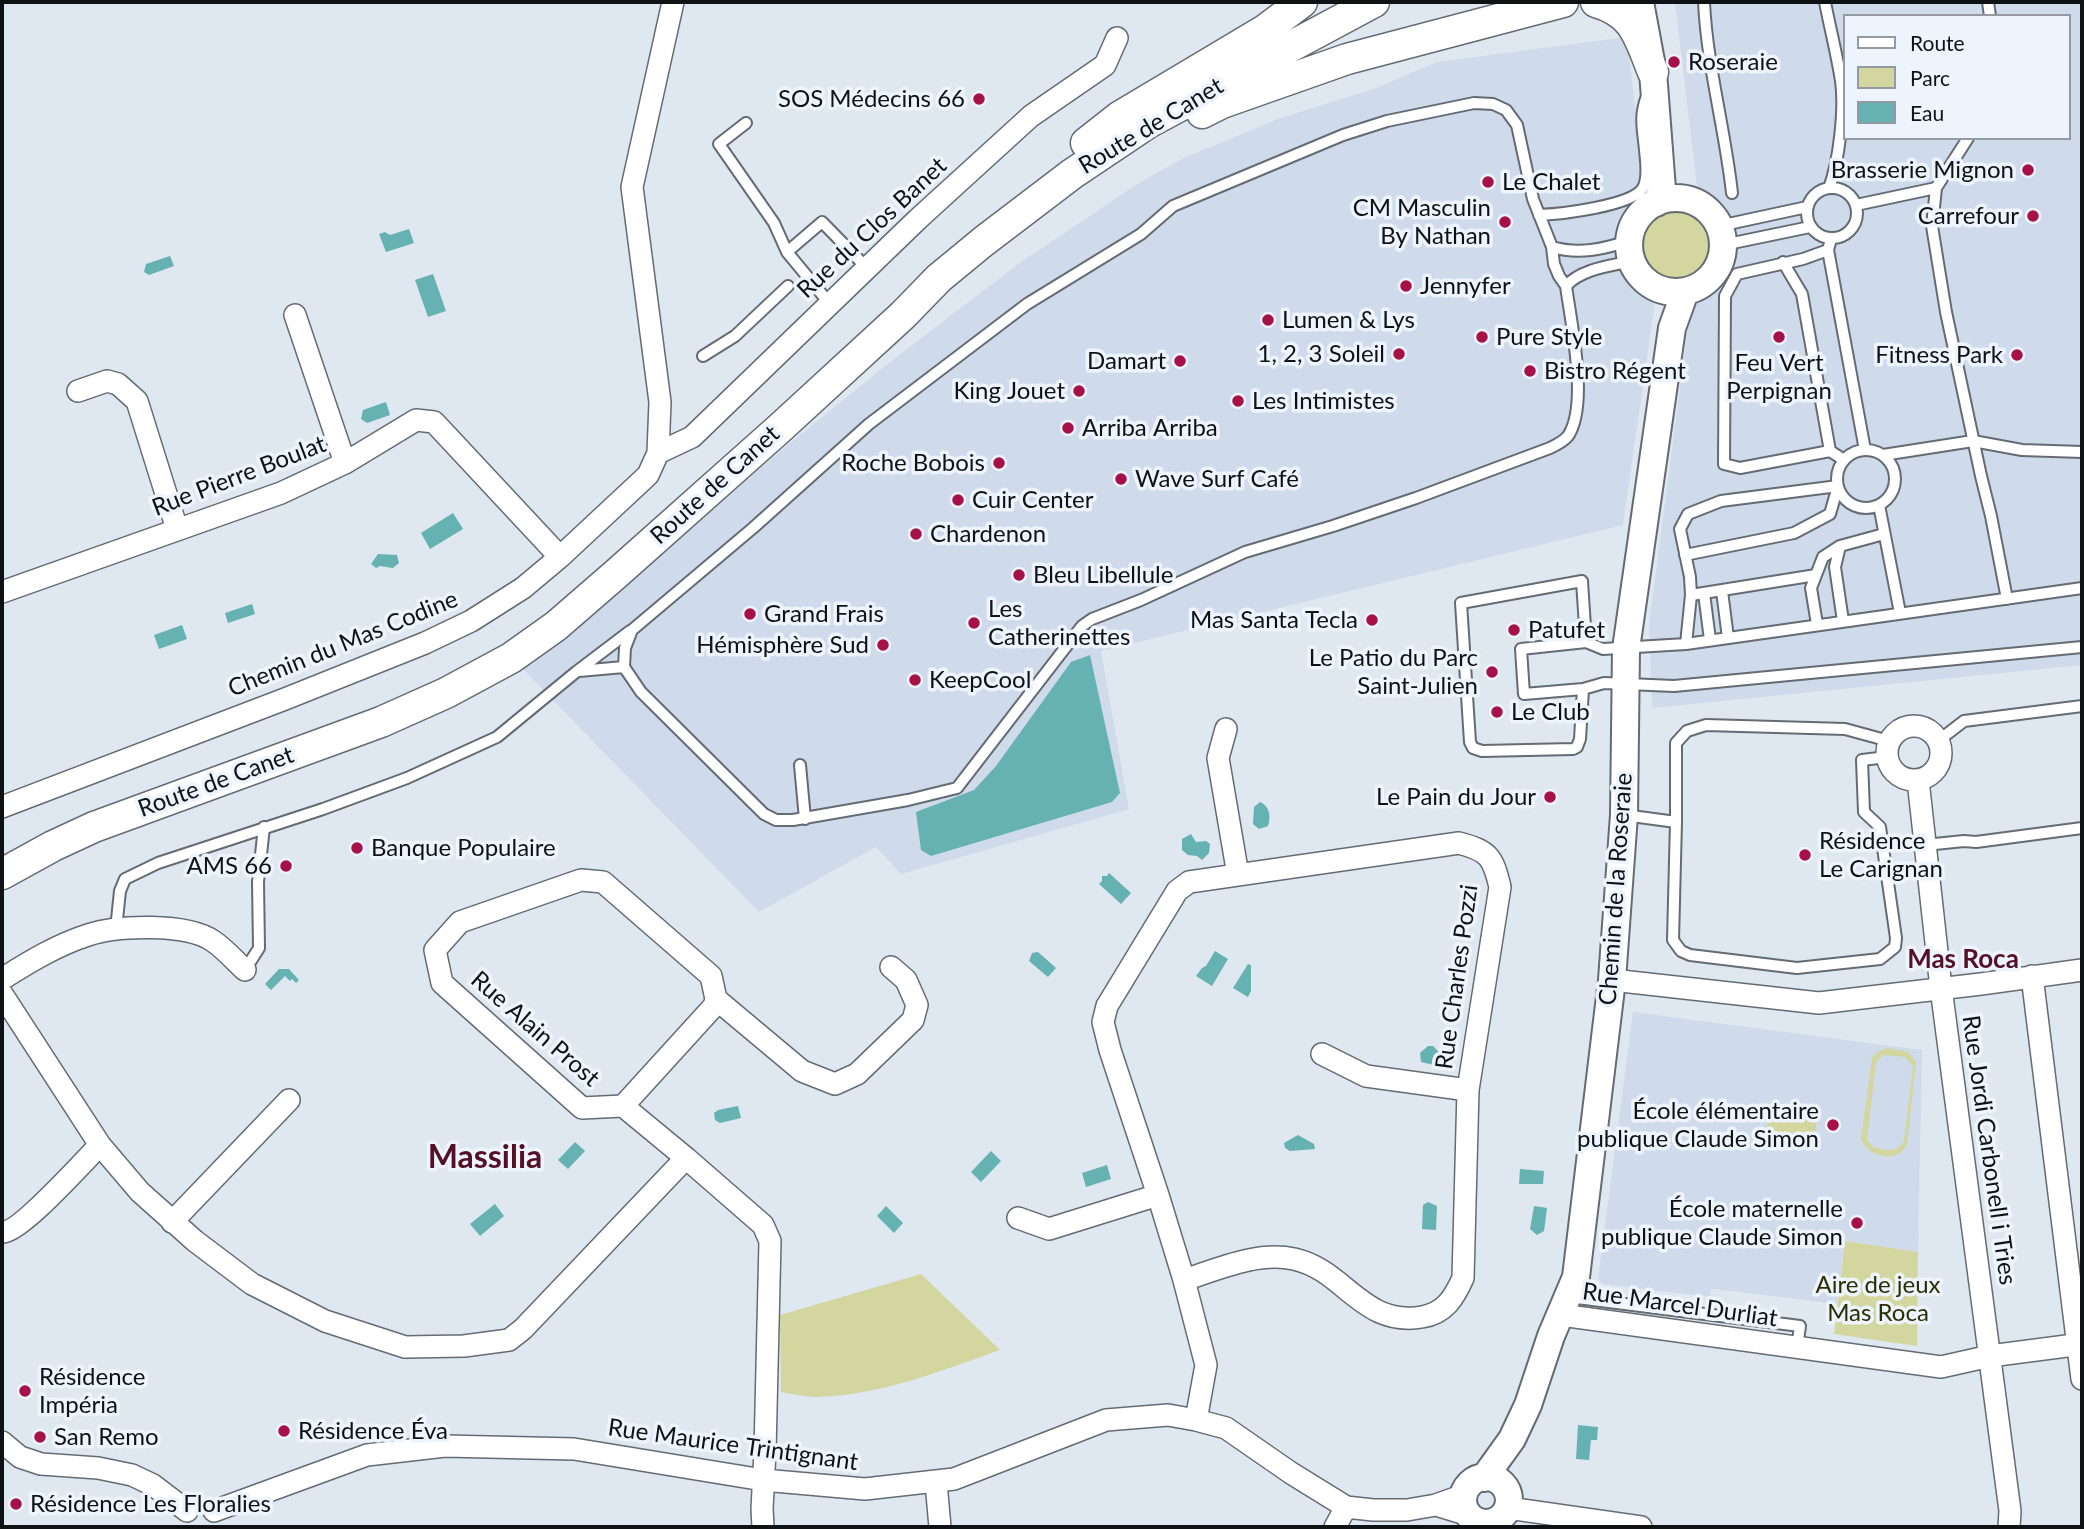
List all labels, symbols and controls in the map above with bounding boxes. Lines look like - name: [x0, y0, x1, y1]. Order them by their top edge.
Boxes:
- legend: [1842, 14, 2070, 140]
- text: Route: [1910, 30, 1965, 55]
- place label: Roseraie: [1688, 48, 1778, 76]
- marker: Roseraie: [1666, 54, 1682, 70]
- text: Parc: [1910, 65, 1950, 90]
- street label: Route de Canet: [1074, 72, 1228, 180]
- place label: SOS Médecins 66: [778, 85, 965, 113]
- marker: SOS Médecins 66: [971, 91, 987, 107]
- text: Eau: [1910, 100, 1944, 125]
- street label: Rue du Clos Banet: [791, 152, 953, 304]
- place label: Brasserie Mignon: [1831, 156, 2014, 184]
- marker: Brasserie Mignon: [2020, 162, 2036, 178]
- place label: Le Chalet: [1502, 168, 1600, 196]
- marker: Le Chalet: [1480, 174, 1496, 190]
- place label: CM Masculin By Nathan: [1353, 194, 1491, 250]
- place label: Carrefour: [1918, 202, 2019, 230]
- marker: Carrefour: [2025, 208, 2041, 224]
- marker: CM Masculin By Nathan: [1497, 214, 1513, 230]
- place label: Jennyfer: [1420, 272, 1511, 300]
- marker: Jennyfer: [1398, 278, 1414, 294]
- place label: Lumen & Lys: [1282, 306, 1415, 334]
- marker: Lumen & Lys: [1260, 312, 1276, 328]
- place label: Pure Style: [1496, 323, 1603, 351]
- marker: Pure Style: [1474, 329, 1490, 345]
- marker: Feu Vert Perpignan: [1771, 329, 1787, 345]
- place label: 1, 2, 3 Soleil: [1258, 340, 1385, 368]
- place label: Fitness Park: [1875, 341, 2003, 369]
- marker: 1, 2, 3 Soleil: [1391, 346, 1407, 362]
- place label: Damart: [1087, 347, 1166, 375]
- marker: Fitness Park: [2009, 347, 2025, 363]
- place label: Feu Vert Perpignan: [1726, 349, 1832, 405]
- marker: Damart: [1172, 353, 1188, 369]
- place label: Bistro Régent: [1544, 357, 1686, 385]
- marker: Bistro Régent: [1522, 363, 1538, 379]
- place label: King Jouet: [953, 377, 1065, 405]
- marker: King Jouet: [1071, 383, 1087, 399]
- place label: Les Intimistes: [1252, 387, 1395, 415]
- marker: Les Intimistes: [1230, 393, 1246, 409]
- place label: Arriba Arriba: [1082, 414, 1218, 442]
- street label: Route de Canet: [645, 420, 785, 550]
- marker: Arriba Arriba: [1060, 420, 1076, 436]
- street label: Rue Pierre Boulat: [148, 430, 330, 522]
- place label: Roche Bobois: [841, 449, 985, 477]
- marker: Roche Bobois: [991, 455, 1007, 471]
- place label: Wave Surf Café: [1135, 465, 1299, 493]
- marker: Wave Surf Café: [1113, 471, 1129, 487]
- place label: Cuir Center: [972, 486, 1093, 514]
- marker: Cuir Center: [950, 492, 966, 508]
- place label: Chardenon: [930, 520, 1046, 548]
- marker: Chardenon: [908, 526, 924, 542]
- place label: Bleu Libellule: [1033, 561, 1173, 589]
- marker: Bleu Libellule: [1011, 567, 1027, 583]
- street label: Chemin du Mas Codine: [224, 585, 462, 703]
- place label: Les Catherinettes: [988, 595, 1130, 651]
- place label: Grand Frais: [764, 600, 884, 628]
- marker: Grand Frais: [742, 606, 758, 622]
- place label: Mas Santa Tecla: [1190, 606, 1358, 634]
- marker: Mas Santa Tecla: [1364, 612, 1380, 628]
- marker: Les Catherinettes: [966, 615, 982, 631]
- place label: Patufet: [1528, 616, 1605, 644]
- marker: Patufet: [1506, 622, 1522, 638]
- place label: Hémisphère Sud: [696, 631, 869, 659]
- marker: Hémisphère Sud: [875, 637, 891, 653]
- place label: Le Patio du Parc Saint-Julien: [1309, 644, 1478, 700]
- marker: Le Patio du Parc Saint-Julien: [1484, 664, 1500, 680]
- place label: KeepCool: [929, 666, 1031, 694]
- marker: KeepCool: [907, 672, 923, 688]
- place label: Le Club: [1511, 698, 1590, 726]
- marker: Le Club: [1489, 704, 1505, 720]
- street label: Route de Canet: [134, 741, 298, 823]
- street label: Chemin de la Roseraie: [1594, 772, 1638, 1006]
- place label: Le Pain du Jour: [1376, 783, 1536, 811]
- marker: Le Pain du Jour: [1542, 789, 1558, 805]
- place label: Résidence Le Carignan: [1819, 827, 1943, 883]
- place label: Banque Populaire: [371, 834, 556, 862]
- marker: Banque Populaire: [349, 840, 365, 856]
- marker: Résidence Le Carignan: [1797, 847, 1813, 863]
- place label: AMS 66: [186, 852, 272, 880]
- marker: AMS 66: [278, 858, 294, 874]
- street label: Rue Charles Pozzi: [1430, 883, 1484, 1071]
- district label: Mas Roca: [1907, 944, 2019, 976]
- street label: Rue Alain Prost: [465, 965, 605, 1093]
- street label: Rue Jordi Carbonell i Tries: [1956, 1013, 2022, 1287]
- place label: École élémentaire publique Claude Simon: [1577, 1097, 1819, 1153]
- marker: École élémentaire publique Claude Simon: [1825, 1117, 1841, 1133]
- district label: Massilia: [428, 1139, 542, 1177]
- place label: École maternelle publique Claude Simon: [1601, 1195, 1843, 1251]
- marker: École maternelle publique Claude Simon: [1849, 1215, 1865, 1231]
- park label: Aire de jeux Mas Roca: [1815, 1271, 1941, 1327]
- street label: Rue Marcel Durliat: [1581, 1277, 1779, 1333]
- place label: Résidence Impéria: [39, 1363, 145, 1419]
- marker: Résidence Impéria: [17, 1383, 33, 1399]
- street label: Rue Maurice Trintignant: [606, 1413, 860, 1477]
- place label: Résidence Éva: [298, 1417, 448, 1445]
- place label: San Remo: [54, 1423, 159, 1451]
- marker: Résidence Éva: [276, 1423, 292, 1439]
- marker: San Remo: [32, 1429, 48, 1445]
- place label: Résidence Les Floralies: [30, 1490, 271, 1518]
- marker: Résidence Les Floralies: [8, 1496, 24, 1512]

